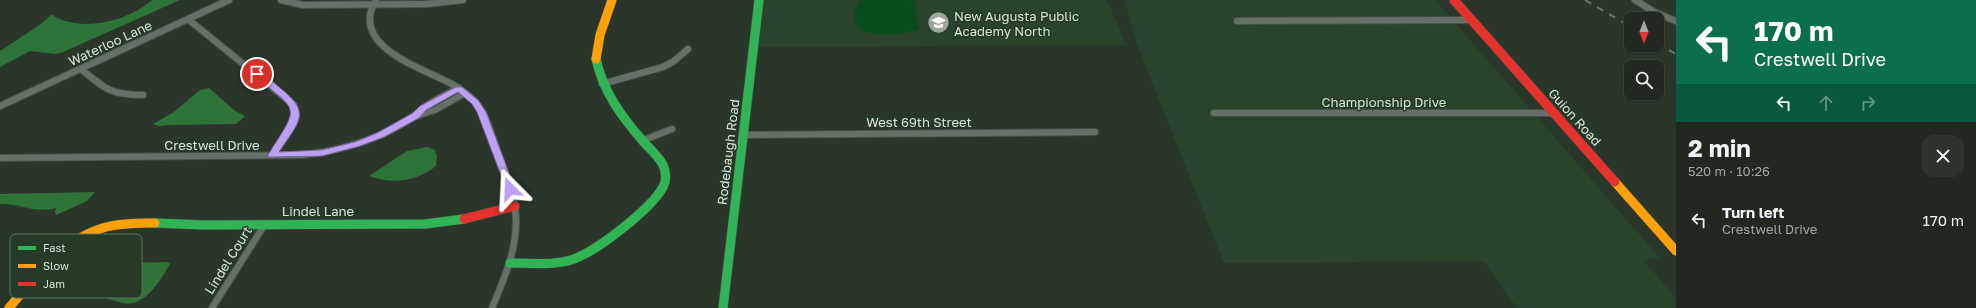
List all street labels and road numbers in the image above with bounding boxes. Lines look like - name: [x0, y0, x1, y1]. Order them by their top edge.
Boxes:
- street label: Waterloo Lane: [66, 17, 154, 69]
- street label: Guion Road: [1545, 85, 1605, 149]
- street label: Championship Drive: [1322, 94, 1446, 110]
- street label: Rodebaugh Road: [714, 98, 742, 206]
- street label: West 69th Street: [866, 114, 972, 130]
- street label: Crestwell Drive: [164, 137, 260, 153]
- street label: Lindel Lane: [282, 203, 354, 219]
- street label: Lindel Court: [201, 223, 255, 297]

